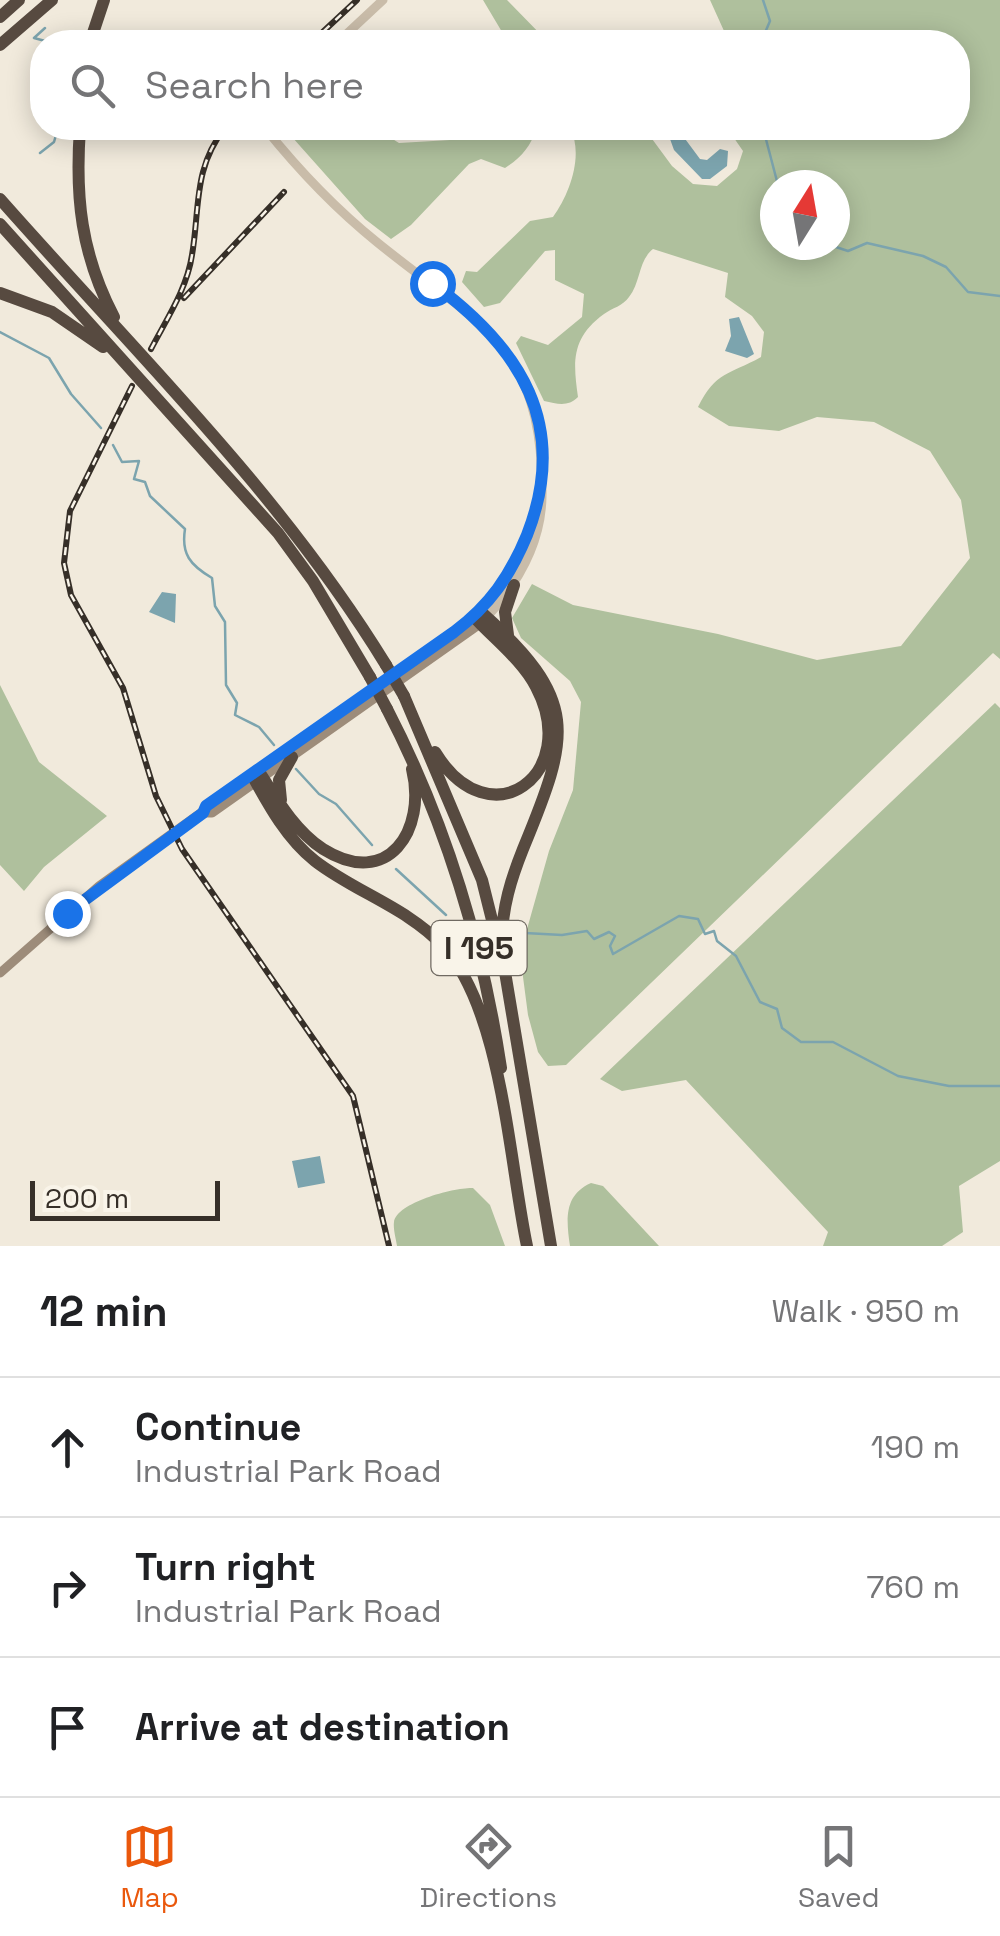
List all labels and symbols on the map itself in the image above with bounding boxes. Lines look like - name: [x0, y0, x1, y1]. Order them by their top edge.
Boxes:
- north arrow: [760, 170, 850, 260]
- route start: [410, 261, 456, 307]
- route end: [45, 891, 91, 937]
- road number: I 195: [432, 921, 526, 975]
- scale bar: [30, 1176, 220, 1220]

